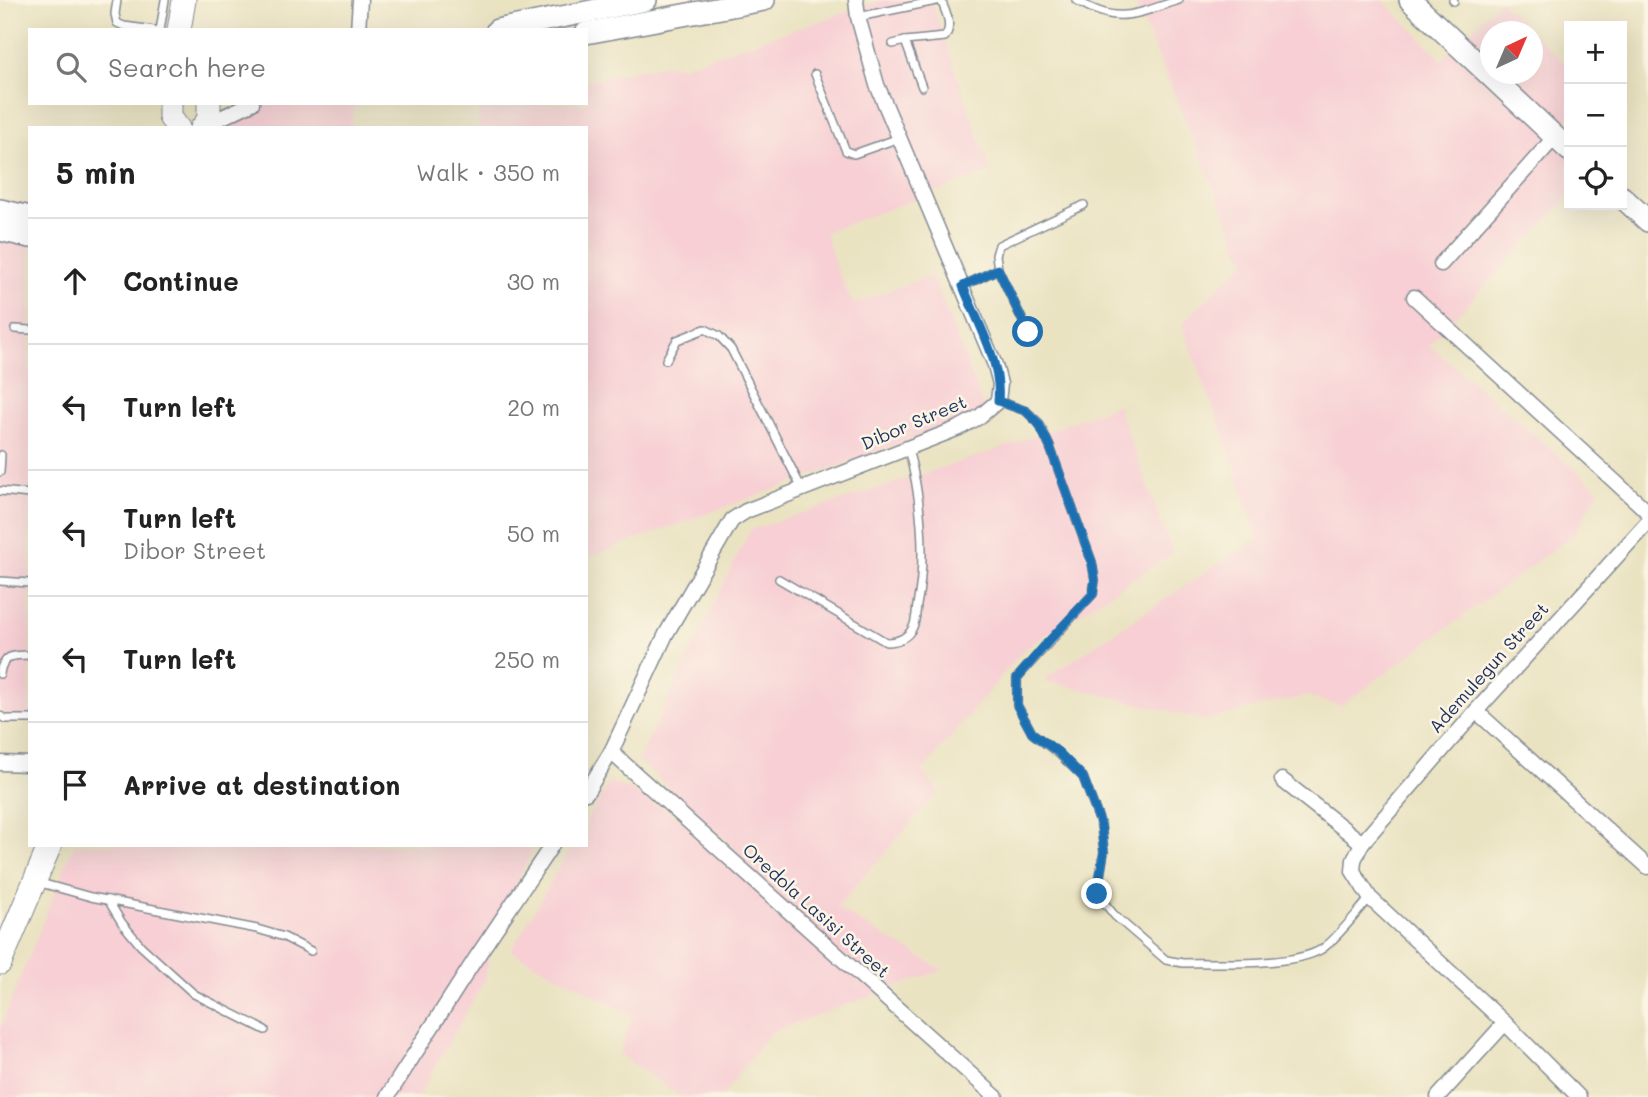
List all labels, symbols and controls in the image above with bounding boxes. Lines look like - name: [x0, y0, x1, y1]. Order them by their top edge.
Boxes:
- north arrow: [1480, 21, 1543, 84]
- map controls: [1564, 21, 1627, 210]
- button: +: [1564, 21, 1627, 84]
- search box: [28, 28, 588, 105]
- icon: search: [52, 48, 90, 86]
- text: Search here: [108, 50, 266, 84]
- button: −: [1564, 84, 1627, 147]
- button: locate: [1564, 147, 1627, 210]
- text: 5 min: [56, 152, 136, 192]
- text: Walk · 350 m: [416, 157, 560, 187]
- icon: ahead: [56, 262, 94, 300]
- text: Continue: [123, 264, 239, 298]
- text: 30 m: [507, 266, 560, 296]
- route start: [1012, 316, 1043, 347]
- icon: left: [56, 388, 94, 426]
- street label: Dibor Street: [857, 389, 970, 455]
- text: Turn left: [123, 390, 236, 424]
- text: 20 m: [507, 392, 560, 422]
- text: Turn left: [123, 501, 236, 535]
- icon: left: [56, 514, 94, 552]
- text: 50 m: [507, 518, 560, 548]
- text: Dibor Street: [123, 535, 266, 565]
- street label: Ademulegun Street: [1423, 597, 1553, 738]
- icon: left: [56, 640, 94, 678]
- text: Turn left: [123, 642, 236, 676]
- text: 250 m: [494, 644, 560, 674]
- icon: arrive: [56, 766, 94, 804]
- text: Arrive at destination: [123, 768, 400, 802]
- street label: Oredola Lasisi Street: [738, 838, 895, 983]
- route end: [1081, 878, 1112, 909]

